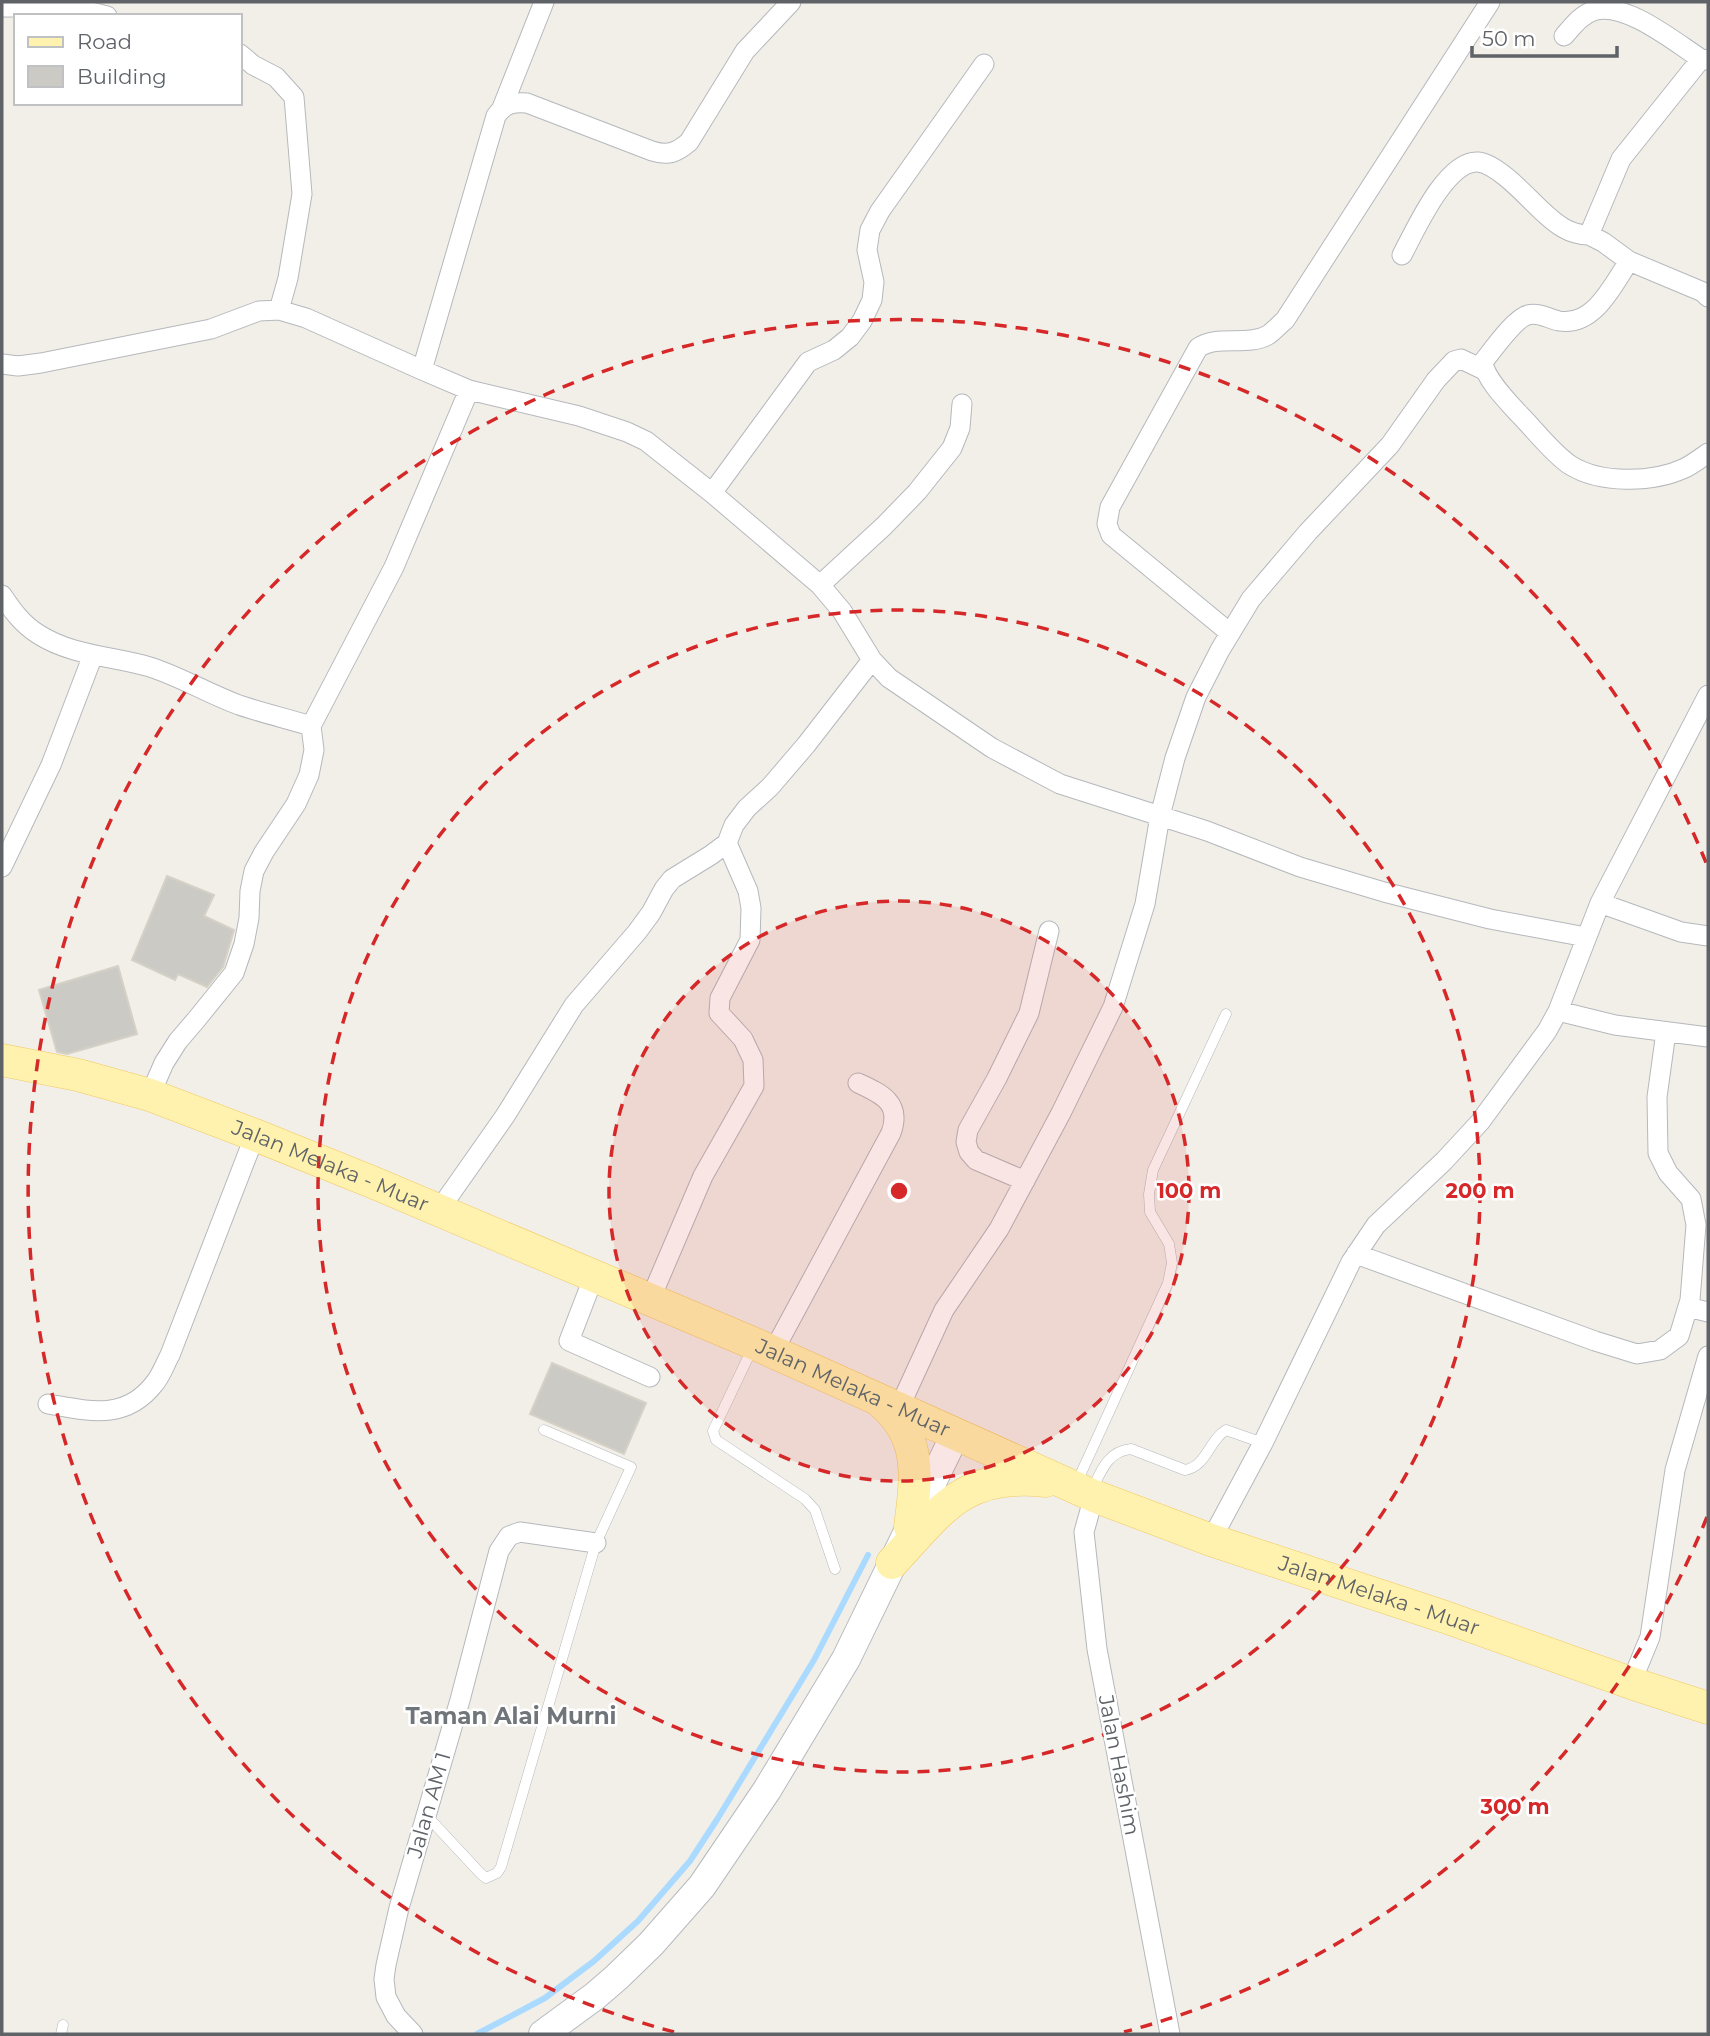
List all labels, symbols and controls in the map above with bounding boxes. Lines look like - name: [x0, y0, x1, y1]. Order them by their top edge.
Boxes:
- legend: [14, 14, 242, 105]
- scale bar: [1472, 14, 1617, 58]
- text: 50 m: [1482, 26, 1536, 51]
- text: Road: [77, 29, 132, 54]
- text: Building: [77, 64, 167, 89]
- street label: Jalan Melaka - Muar: [228, 1114, 433, 1217]
- text: 100 m: [1157, 1178, 1221, 1203]
- text: 200 m: [1446, 1178, 1514, 1203]
- centre of rings: [887, 1179, 911, 1203]
- street label: Jalan Melaka - Muar: [751, 1333, 954, 1442]
- street label: Jalan Melaka - Muar: [1275, 1550, 1483, 1640]
- street label: Jalan Hashim: [1093, 1692, 1145, 1837]
- district label: Taman Alai Murni: [405, 1702, 617, 1730]
- street label: Jalan AM 1: [401, 1749, 456, 1862]
- text: 300 m: [1480, 1794, 1549, 1819]

